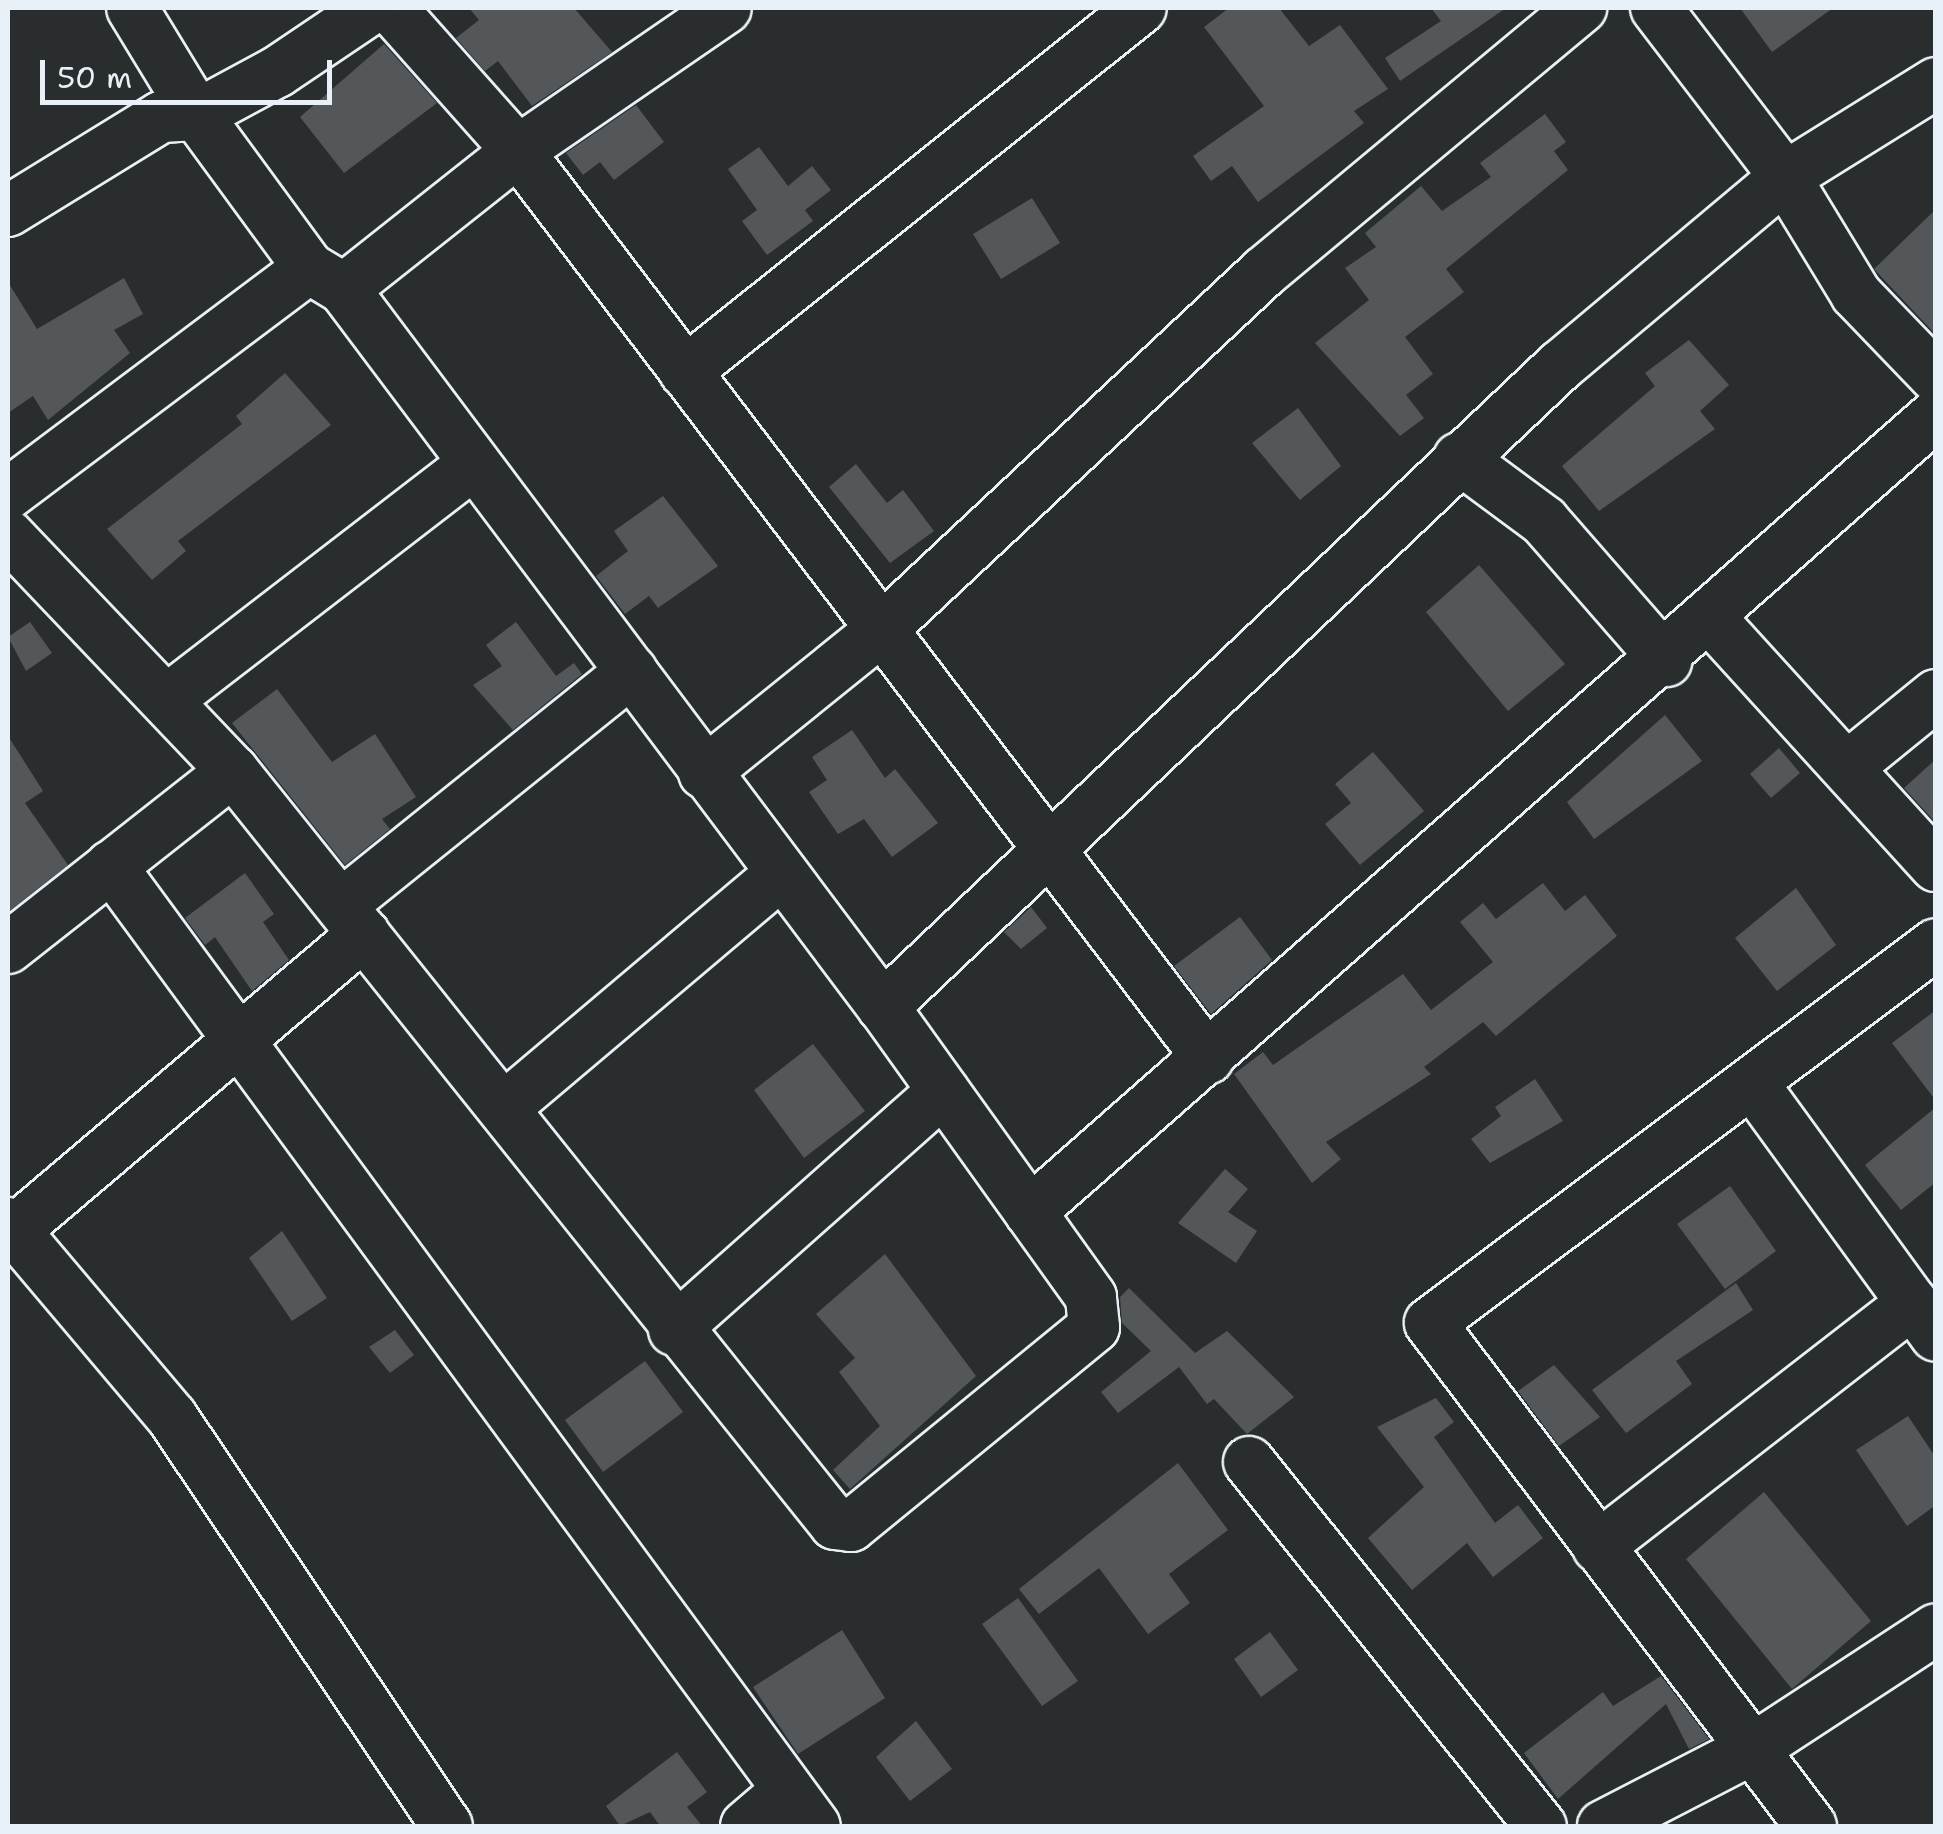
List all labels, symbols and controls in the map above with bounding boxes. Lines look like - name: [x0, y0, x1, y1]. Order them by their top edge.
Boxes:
- scale bar: [45, 40, 338, 102]
- text: 50 m: [57, 57, 132, 98]

